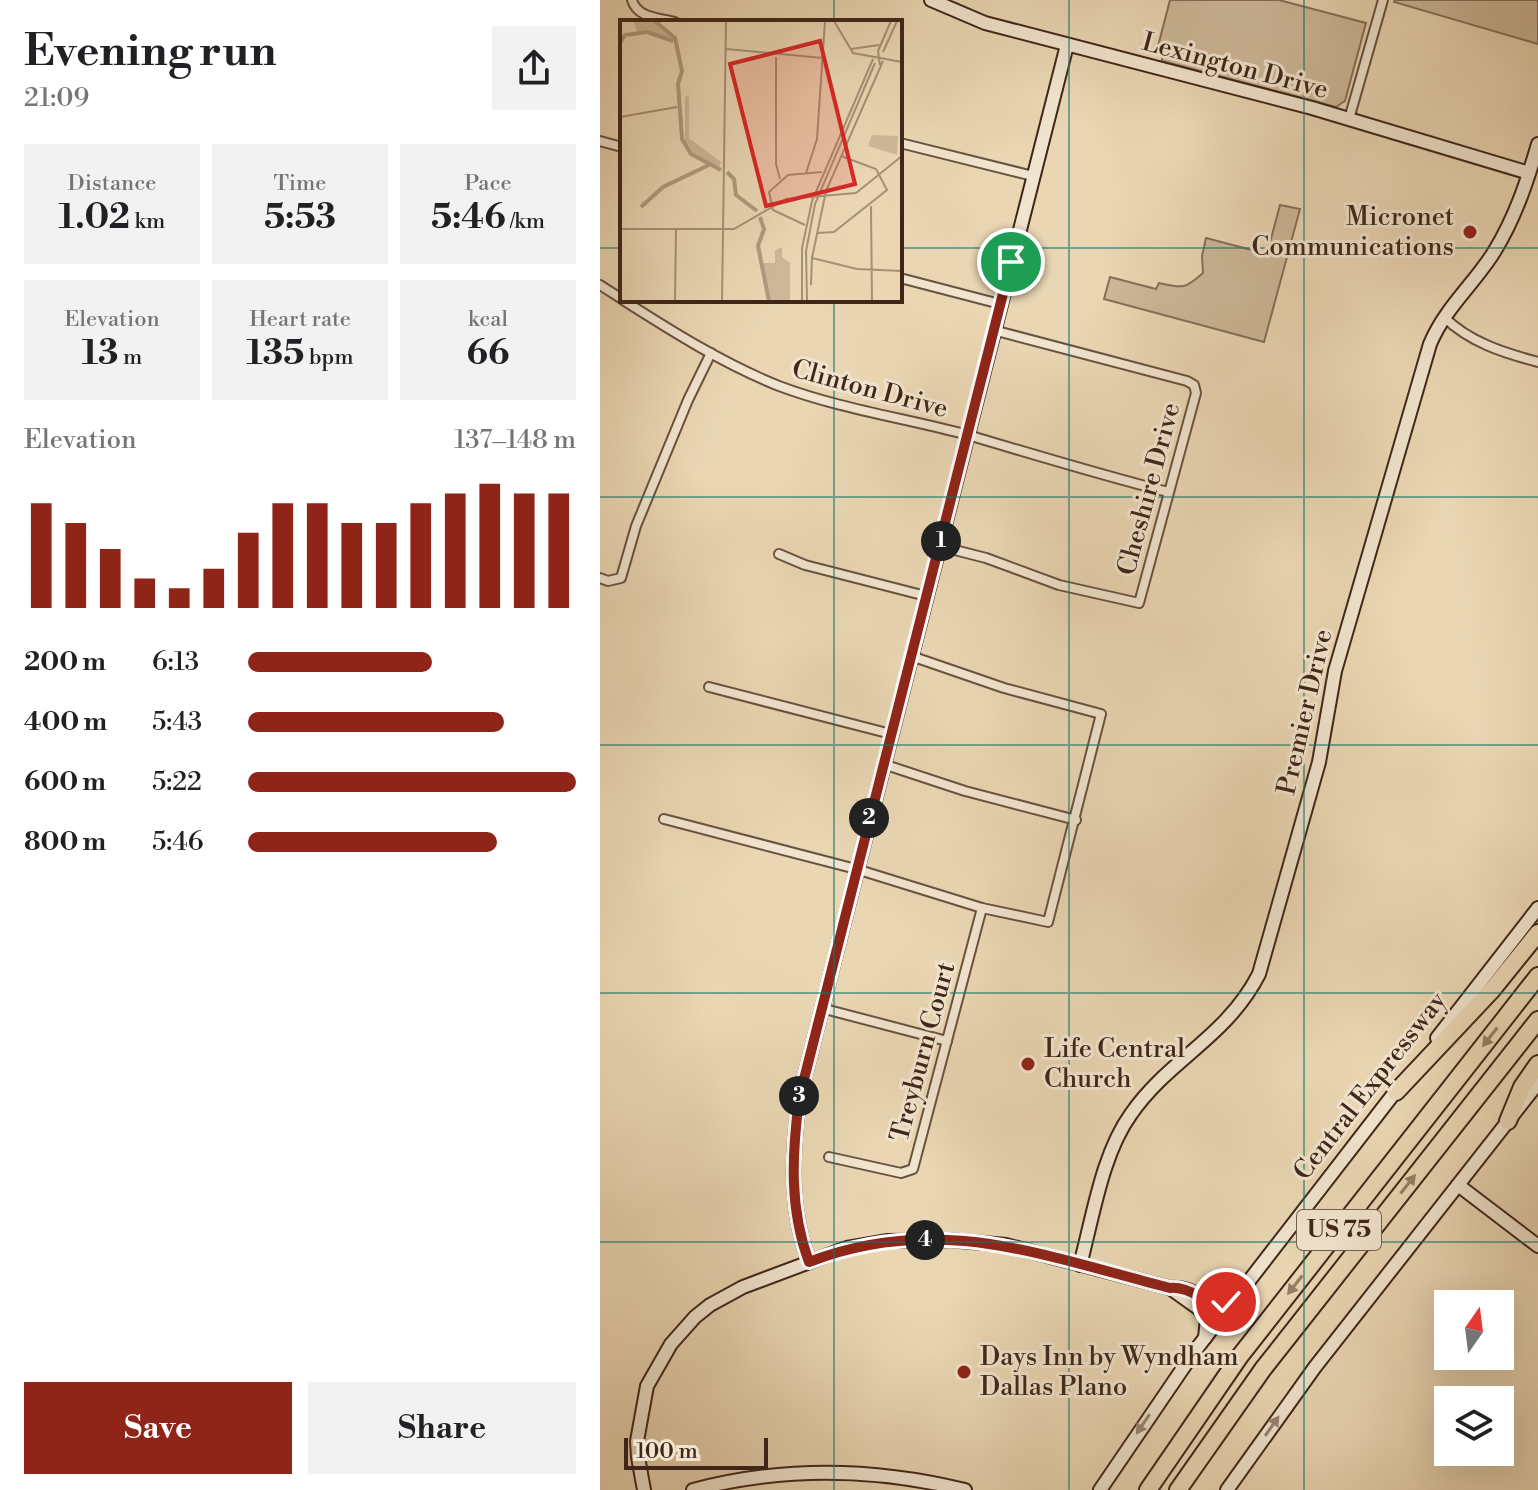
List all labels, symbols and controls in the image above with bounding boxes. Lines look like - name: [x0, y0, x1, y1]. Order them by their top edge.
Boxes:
- inset map: [620, 20, 902, 302]
- text: Evening run: [24, 24, 277, 79]
- button: share: [492, 26, 576, 110]
- street label: Lexington Drive: [1138, 26, 1332, 106]
- text: 21:09: [24, 82, 89, 114]
- text: Distance: [68, 170, 156, 197]
- text: Time: [274, 170, 326, 197]
- text: Pace: [464, 170, 512, 197]
- text: 1.02: [59, 197, 130, 239]
- text: 5:53: [264, 197, 336, 239]
- text: 5:46: [431, 197, 506, 239]
- place label: Micronet Communications: [1252, 201, 1454, 263]
- text: km: [130, 208, 165, 235]
- text: /km: [506, 208, 545, 235]
- marker: Micronet Communications: [1461, 223, 1479, 241]
- pin: [977, 228, 1045, 296]
- icon: arrive: [989, 240, 1033, 284]
- text: Elevation: [64, 306, 160, 333]
- text: Heart rate: [249, 306, 351, 333]
- text: kcal: [468, 306, 508, 333]
- text: 13: [82, 333, 118, 375]
- text: 135: [247, 333, 304, 375]
- text: 66: [467, 333, 509, 375]
- text: m: [118, 344, 142, 371]
- text: bpm: [304, 344, 353, 371]
- street label: Clinton Drive: [788, 353, 952, 425]
- street label: Cheshire Drive: [1111, 399, 1187, 579]
- text: Elevation: [24, 424, 137, 456]
- text: 137–148 m: [454, 424, 576, 456]
- pin: 1: [921, 521, 961, 561]
- text: 1: [936, 527, 946, 554]
- street label: Premier Drive: [1270, 626, 1340, 798]
- text: 200 m: [24, 646, 106, 678]
- text: 6:13: [152, 646, 199, 678]
- text: 400 m: [24, 706, 107, 738]
- text: 5:43: [152, 706, 202, 738]
- text: 600 m: [24, 766, 106, 798]
- text: 5:22: [152, 766, 202, 798]
- pin: 2: [849, 798, 889, 838]
- text: 2: [862, 804, 876, 831]
- text: 800 m: [24, 826, 106, 858]
- text: 5:46: [152, 826, 203, 858]
- street label: Treyburn Court: [884, 959, 962, 1145]
- street label: Central Expressway: [1287, 985, 1454, 1187]
- one-way arrow: [1482, 1027, 1498, 1047]
- place label: Life Central Church: [1044, 1033, 1185, 1095]
- marker: Life Central Church: [1019, 1055, 1037, 1073]
- pin: 3: [779, 1076, 819, 1116]
- text: 3: [792, 1082, 806, 1109]
- one-way arrow: [1400, 1174, 1416, 1194]
- road number: US 75: [1297, 1210, 1381, 1250]
- pin: 4: [905, 1220, 945, 1260]
- text: 4: [918, 1226, 932, 1253]
- pin: [1192, 1268, 1260, 1336]
- one-way arrow: [1287, 1275, 1303, 1295]
- icon: check: [1204, 1280, 1248, 1324]
- north arrow: [1434, 1290, 1514, 1370]
- map controls: [1434, 1290, 1514, 1466]
- place label: Days Inn by Wyndham Dallas Plano: [980, 1341, 1239, 1403]
- marker: Days Inn by Wyndham Dallas Plano: [955, 1363, 973, 1381]
- button: Save: [24, 1382, 292, 1474]
- button: Share: [308, 1382, 576, 1474]
- button: layers: [1434, 1386, 1514, 1466]
- one-way arrow: [1136, 1414, 1151, 1435]
- one-way arrow: [1264, 1416, 1279, 1437]
- scale bar: [624, 1434, 768, 1470]
- text: 100 m: [636, 1438, 698, 1465]

